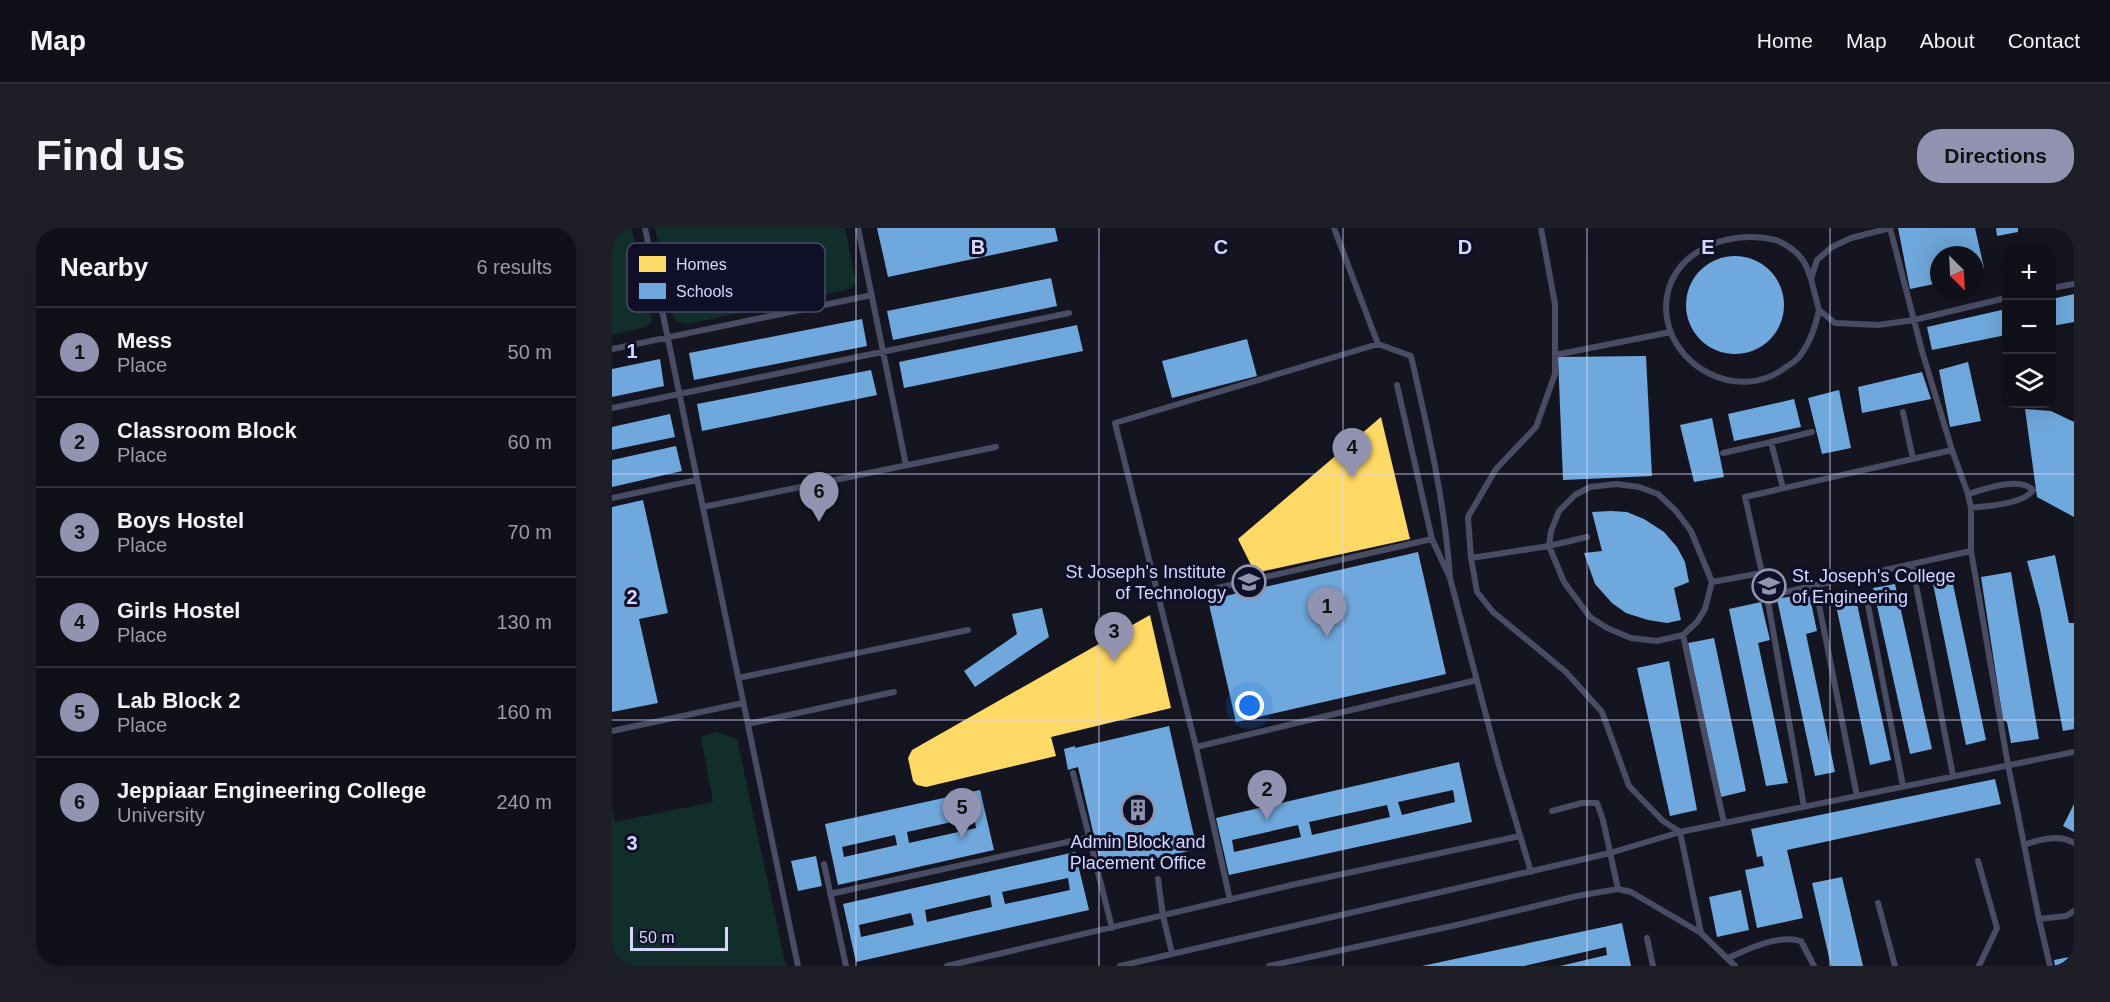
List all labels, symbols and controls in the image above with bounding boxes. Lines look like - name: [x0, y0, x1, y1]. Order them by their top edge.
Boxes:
- text: Map: [30, 25, 86, 56]
- text: Home: [1757, 29, 1813, 52]
- text: Map: [1846, 29, 1887, 52]
- text: About: [1920, 29, 1975, 52]
- text: Contact: [2008, 29, 2080, 52]
- button: Directions: [1917, 129, 2074, 183]
- text: Find us: [36, 132, 185, 179]
- text: B: [971, 236, 985, 258]
- text: C: [1214, 236, 1228, 258]
- text: D: [1458, 236, 1472, 258]
- text: E: [1701, 236, 1715, 258]
- legend: [627, 243, 825, 312]
- north arrow: [1930, 246, 1984, 300]
- map controls: [2002, 246, 2056, 408]
- button: +: [2002, 246, 2056, 300]
- text: Nearby: [60, 252, 148, 282]
- text: 6 results: [476, 256, 552, 278]
- text: Homes: [676, 256, 727, 273]
- text: Schools: [676, 283, 733, 300]
- button: −: [2002, 300, 2056, 354]
- text: Mess: [117, 328, 172, 353]
- text: 1: [626, 340, 638, 362]
- text: 1: [74, 341, 85, 363]
- text: 50 m: [508, 341, 552, 363]
- text: Place: [117, 354, 167, 376]
- button: layers: [2002, 354, 2056, 408]
- text: Classroom Block: [117, 418, 297, 443]
- pin: 4: [1332, 428, 1372, 478]
- text: 2: [74, 431, 85, 453]
- text: 60 m: [508, 431, 552, 453]
- text: Place: [117, 444, 167, 466]
- pin: 6: [800, 472, 838, 522]
- text: Boys Hostel: [117, 508, 244, 533]
- text: 3: [74, 521, 85, 543]
- text: 70 m: [508, 521, 552, 543]
- text: Place: [117, 534, 167, 556]
- place label: St Joseph's Institute of Technology: [1065, 562, 1226, 603]
- school or university icon: St Joseph's Institute of Technology: [1231, 564, 1267, 600]
- place label: St. Joseph's College of Engineering: [1792, 566, 1956, 607]
- school or university icon: St. Joseph's College of Engineering: [1751, 568, 1787, 604]
- text: 2: [626, 586, 638, 608]
- pin: 1: [1308, 588, 1346, 637]
- text: Girls Hostel: [117, 598, 240, 623]
- text: 4: [74, 611, 85, 633]
- text: 130 m: [496, 611, 552, 633]
- pin: 3: [1094, 612, 1134, 662]
- text: Place: [117, 624, 167, 646]
- text: Lab Block 2: [117, 688, 240, 713]
- your location: [1235, 691, 1264, 720]
- text: 5: [74, 701, 85, 723]
- text: 160 m: [496, 701, 552, 723]
- text: Place: [117, 714, 167, 736]
- pin: 2: [1248, 770, 1286, 820]
- text: Jeppiaar Engineering College: [117, 778, 426, 803]
- pin: 5: [942, 788, 982, 838]
- text: 6: [74, 791, 85, 813]
- text: 240 m: [496, 791, 552, 813]
- building icon: Admin Block and Placement Office: [1120, 792, 1156, 828]
- text: University: [117, 804, 205, 826]
- text: 3: [626, 832, 638, 854]
- place label: Admin Block and Placement Office: [1070, 832, 1206, 873]
- scale bar: [630, 924, 728, 952]
- text: 50 m: [639, 929, 675, 946]

